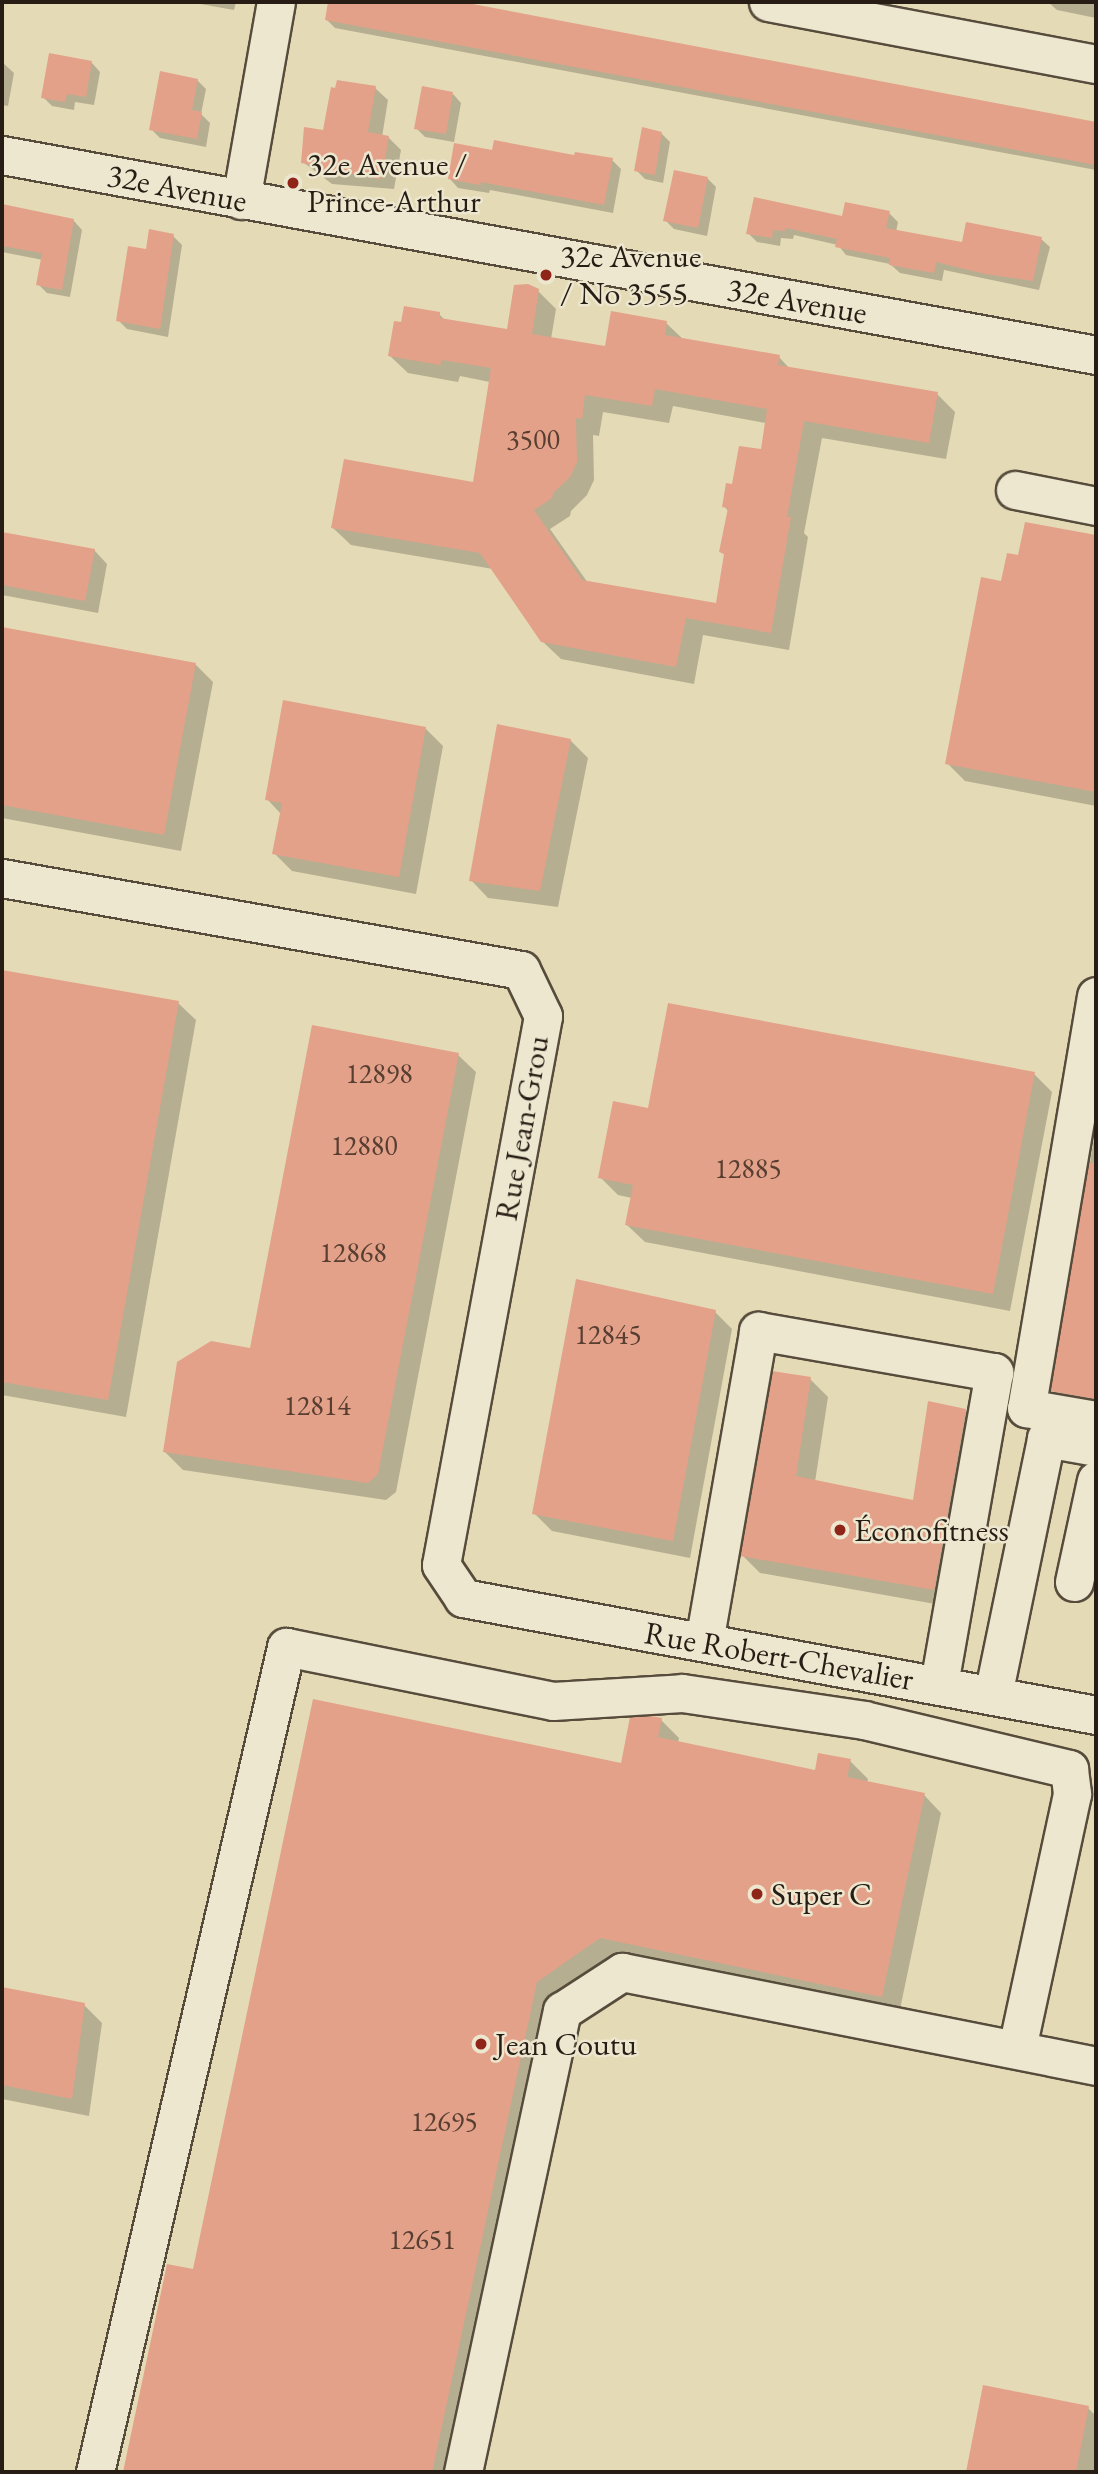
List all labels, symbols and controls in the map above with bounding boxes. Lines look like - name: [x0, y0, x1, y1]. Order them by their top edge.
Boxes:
- place label: 32e Avenue / Prince-Arthur: [307, 146, 481, 221]
- street label: 32e Avenue: [104, 156, 250, 220]
- marker: 32e Avenue / Prince-Arthur: [285, 175, 301, 191]
- place label: 32e Avenue / No 3555: [560, 238, 701, 313]
- marker: 32e Avenue / No 3555: [538, 267, 554, 283]
- street label: 32e Avenue: [724, 270, 870, 332]
- house number: 3500: [506, 422, 560, 456]
- street label: Rue Jean-Grou: [487, 1033, 557, 1223]
- house number: 12898: [345, 1056, 413, 1090]
- house number: 12880: [330, 1128, 398, 1162]
- house number: 12885: [714, 1151, 782, 1185]
- house number: 12868: [319, 1235, 387, 1269]
- house number: 12845: [574, 1317, 642, 1351]
- house number: 12814: [283, 1388, 351, 1422]
- place label: Éconofitness: [854, 1511, 1009, 1549]
- marker: Éconofitness: [832, 1522, 848, 1538]
- street label: Rue Robert-Chevalier: [642, 1613, 916, 1699]
- place label: Super C: [771, 1875, 872, 1913]
- marker: Super C: [749, 1886, 765, 1902]
- place label: Jean Coutu: [495, 2025, 637, 2063]
- marker: Jean Coutu: [473, 2036, 489, 2052]
- house number: 12695: [410, 2104, 478, 2138]
- house number: 12651: [388, 2222, 456, 2256]

